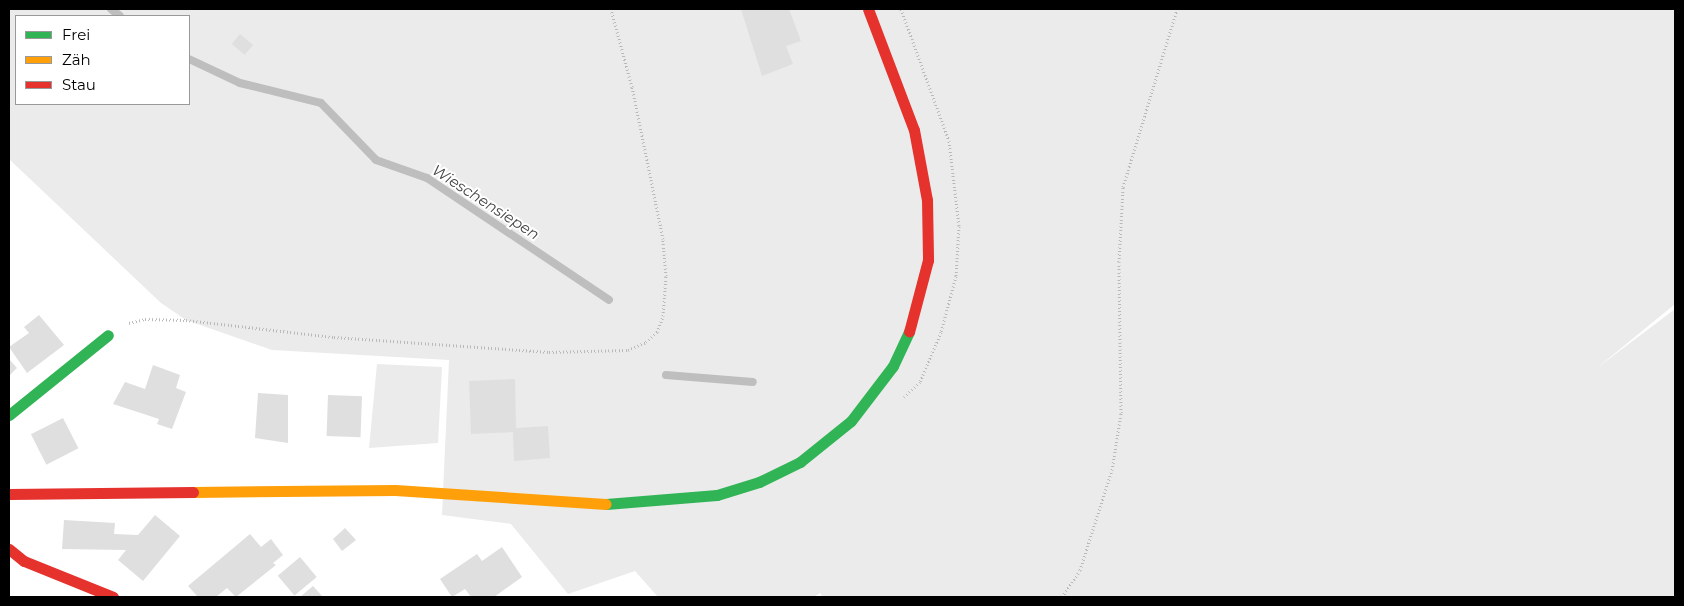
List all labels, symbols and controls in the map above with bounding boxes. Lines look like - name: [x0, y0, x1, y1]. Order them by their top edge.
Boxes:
- legend: [15, 15, 190, 105]
- text: Frei: [62, 25, 90, 44]
- text: Zäh: [62, 50, 91, 69]
- text: Stau: [62, 75, 96, 94]
- water label: Wieschensiepen: [429, 161, 543, 243]

